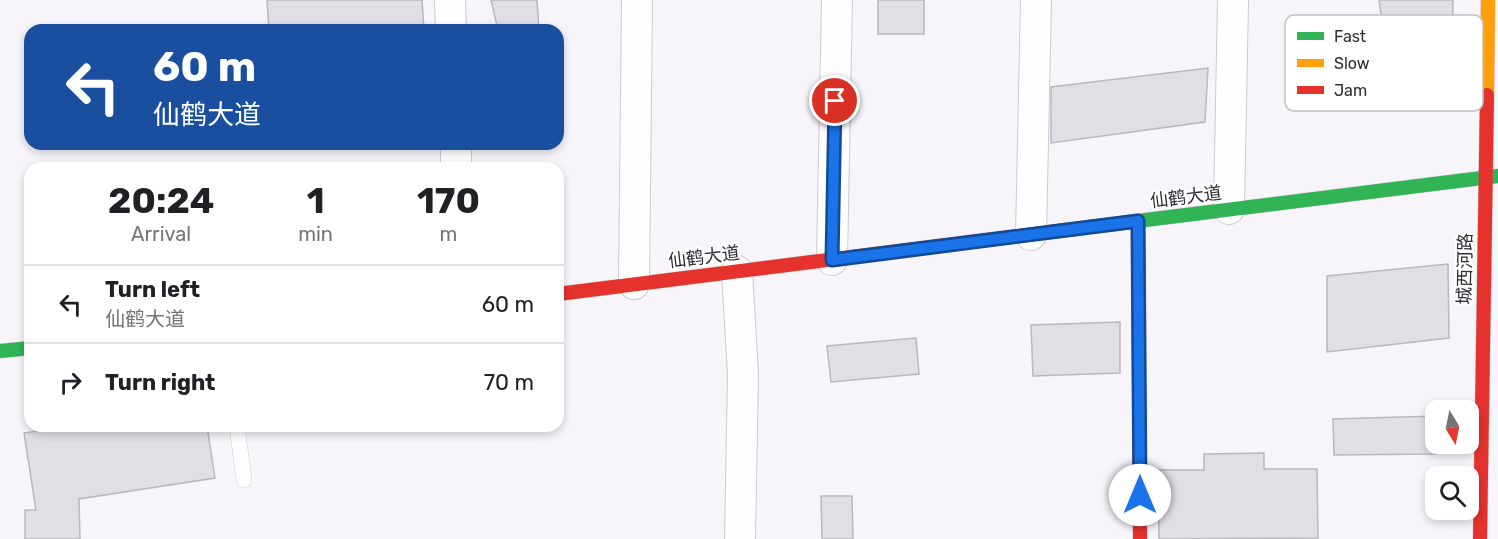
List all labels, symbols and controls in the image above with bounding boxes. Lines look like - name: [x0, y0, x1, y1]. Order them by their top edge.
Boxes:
- legend: [1285, 15, 1483, 111]
- text: Fast: [1334, 27, 1366, 46]
- text: 60 m: [153, 42, 256, 92]
- icon: left: [54, 48, 132, 126]
- text: Slow: [1334, 54, 1370, 73]
- pin: [809, 75, 860, 126]
- text: Jam: [1334, 81, 1367, 100]
- icon: arrive: [818, 84, 851, 117]
- text: 仙鹤大道: [153, 99, 261, 131]
- text: 20:24: [108, 179, 214, 222]
- text: 1: [307, 179, 325, 222]
- text: 170: [417, 179, 480, 222]
- street label: 仙鹤大道: [1149, 182, 1223, 212]
- text: Arrival: [131, 222, 191, 246]
- text: min: [298, 222, 333, 246]
- text: m: [440, 222, 457, 246]
- street label: 城西河路: [1453, 233, 1477, 305]
- street label: 仙鹤大道: [667, 242, 741, 272]
- text: Turn left: [105, 276, 200, 303]
- icon: left: [54, 288, 87, 321]
- text: 60 m: [482, 291, 534, 318]
- text: 仙鹤大道: [105, 307, 185, 331]
- icon: right: [54, 366, 87, 399]
- text: Turn right: [105, 369, 215, 396]
- text: 70 m: [484, 369, 534, 396]
- north arrow: [1425, 400, 1479, 454]
- map controls: [1425, 400, 1479, 520]
- position arrow: [1108, 463, 1172, 527]
- button: search: [1425, 466, 1479, 520]

